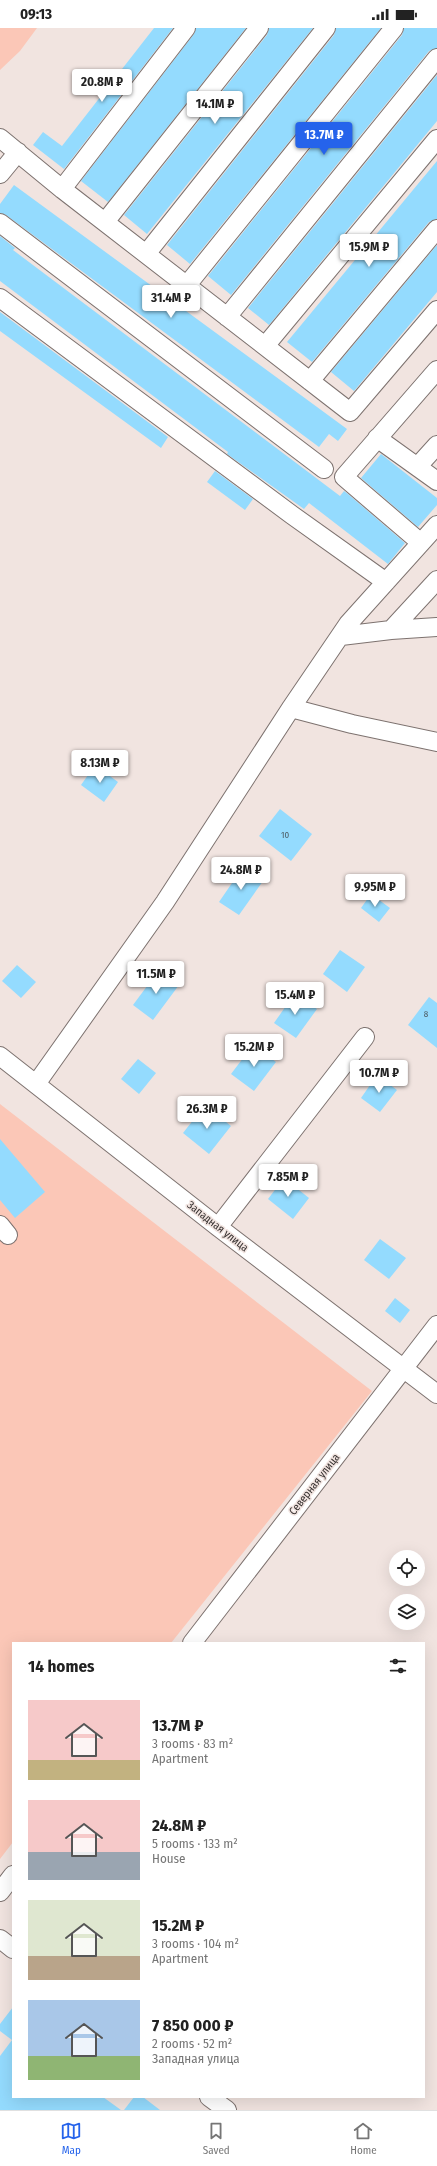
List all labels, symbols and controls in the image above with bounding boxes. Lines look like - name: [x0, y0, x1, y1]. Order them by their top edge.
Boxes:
- text: 09:13: [20, 5, 52, 23]
- pin: 20.8M ₽: [65, 69, 139, 103]
- text: 20.8M ₽: [81, 74, 123, 89]
- pin: 14.1M ₽: [178, 91, 252, 125]
- text: 14.1M ₽: [196, 96, 234, 111]
- pin: 13.7M ₽: [287, 122, 361, 156]
- text: 13.7M ₽: [304, 127, 344, 142]
- pin: 15.9M ₽: [332, 234, 406, 268]
- text: 15.9M ₽: [349, 239, 389, 254]
- pin: 31.4M ₽: [134, 285, 208, 319]
- text: 31.4M ₽: [151, 290, 191, 305]
- pin: 8.13M ₽: [63, 750, 137, 784]
- text: 8.13M ₽: [80, 755, 120, 770]
- house number: 10: [281, 830, 289, 840]
- pin: 24.8M ₽: [204, 857, 278, 891]
- text: 24.8M ₽: [220, 862, 262, 877]
- pin: 9.95M ₽: [338, 874, 412, 908]
- text: 9.95M ₽: [354, 879, 396, 894]
- pin: 11.5M ₽: [119, 961, 193, 995]
- text: 11.5M ₽: [136, 966, 176, 981]
- pin: 15.4M ₽: [258, 982, 332, 1016]
- text: 15.4M ₽: [275, 987, 315, 1002]
- house number: 8: [424, 1009, 429, 1019]
- pin: 15.2M ₽: [217, 1034, 291, 1068]
- text: 15.2M ₽: [234, 1039, 274, 1054]
- pin: 10.7M ₽: [342, 1060, 416, 1094]
- text: 10.7M ₽: [359, 1065, 399, 1080]
- pin: 26.3M ₽: [170, 1096, 244, 1130]
- text: 26.3M ₽: [186, 1101, 228, 1116]
- pin: 7.85M ₽: [251, 1164, 325, 1198]
- text: 7.85M ₽: [268, 1169, 308, 1184]
- street label: Западная улица: [184, 1198, 251, 1254]
- street label: Северная улица: [286, 1451, 342, 1518]
- map controls: [389, 1550, 425, 1630]
- button: locate: [389, 1550, 425, 1586]
- button: layers: [389, 1594, 425, 1630]
- icon: filters: [387, 1655, 409, 1677]
- text: 14 homes: [28, 1656, 95, 1677]
- text: 13.7M ₽: [152, 1715, 203, 1736]
- icon: home: [60, 1716, 108, 1764]
- text: 3 rooms · 83 m²: [152, 1736, 233, 1751]
- text: Apartment: [152, 1751, 208, 1766]
- text: 24.8M ₽: [152, 1815, 206, 1836]
- icon: home: [60, 1816, 108, 1864]
- text: 5 rooms · 133 m²: [152, 1836, 238, 1851]
- text: House: [152, 1851, 186, 1866]
- text: 15.2M ₽: [152, 1915, 204, 1936]
- icon: home: [60, 1916, 108, 1964]
- text: 3 rooms · 104 m²: [152, 1936, 239, 1951]
- text: Apartment: [152, 1951, 208, 1966]
- text: 7 850 000 ₽: [152, 2015, 234, 2036]
- icon: home: [60, 2016, 108, 2064]
- text: 2 rooms · 52 m²: [152, 2036, 232, 2051]
- text: Западная улица: [152, 2051, 240, 2066]
- tab: Map: [60, 2120, 82, 2157]
- tab: Saved: [203, 2120, 230, 2157]
- tab: Home: [350, 2120, 377, 2157]

